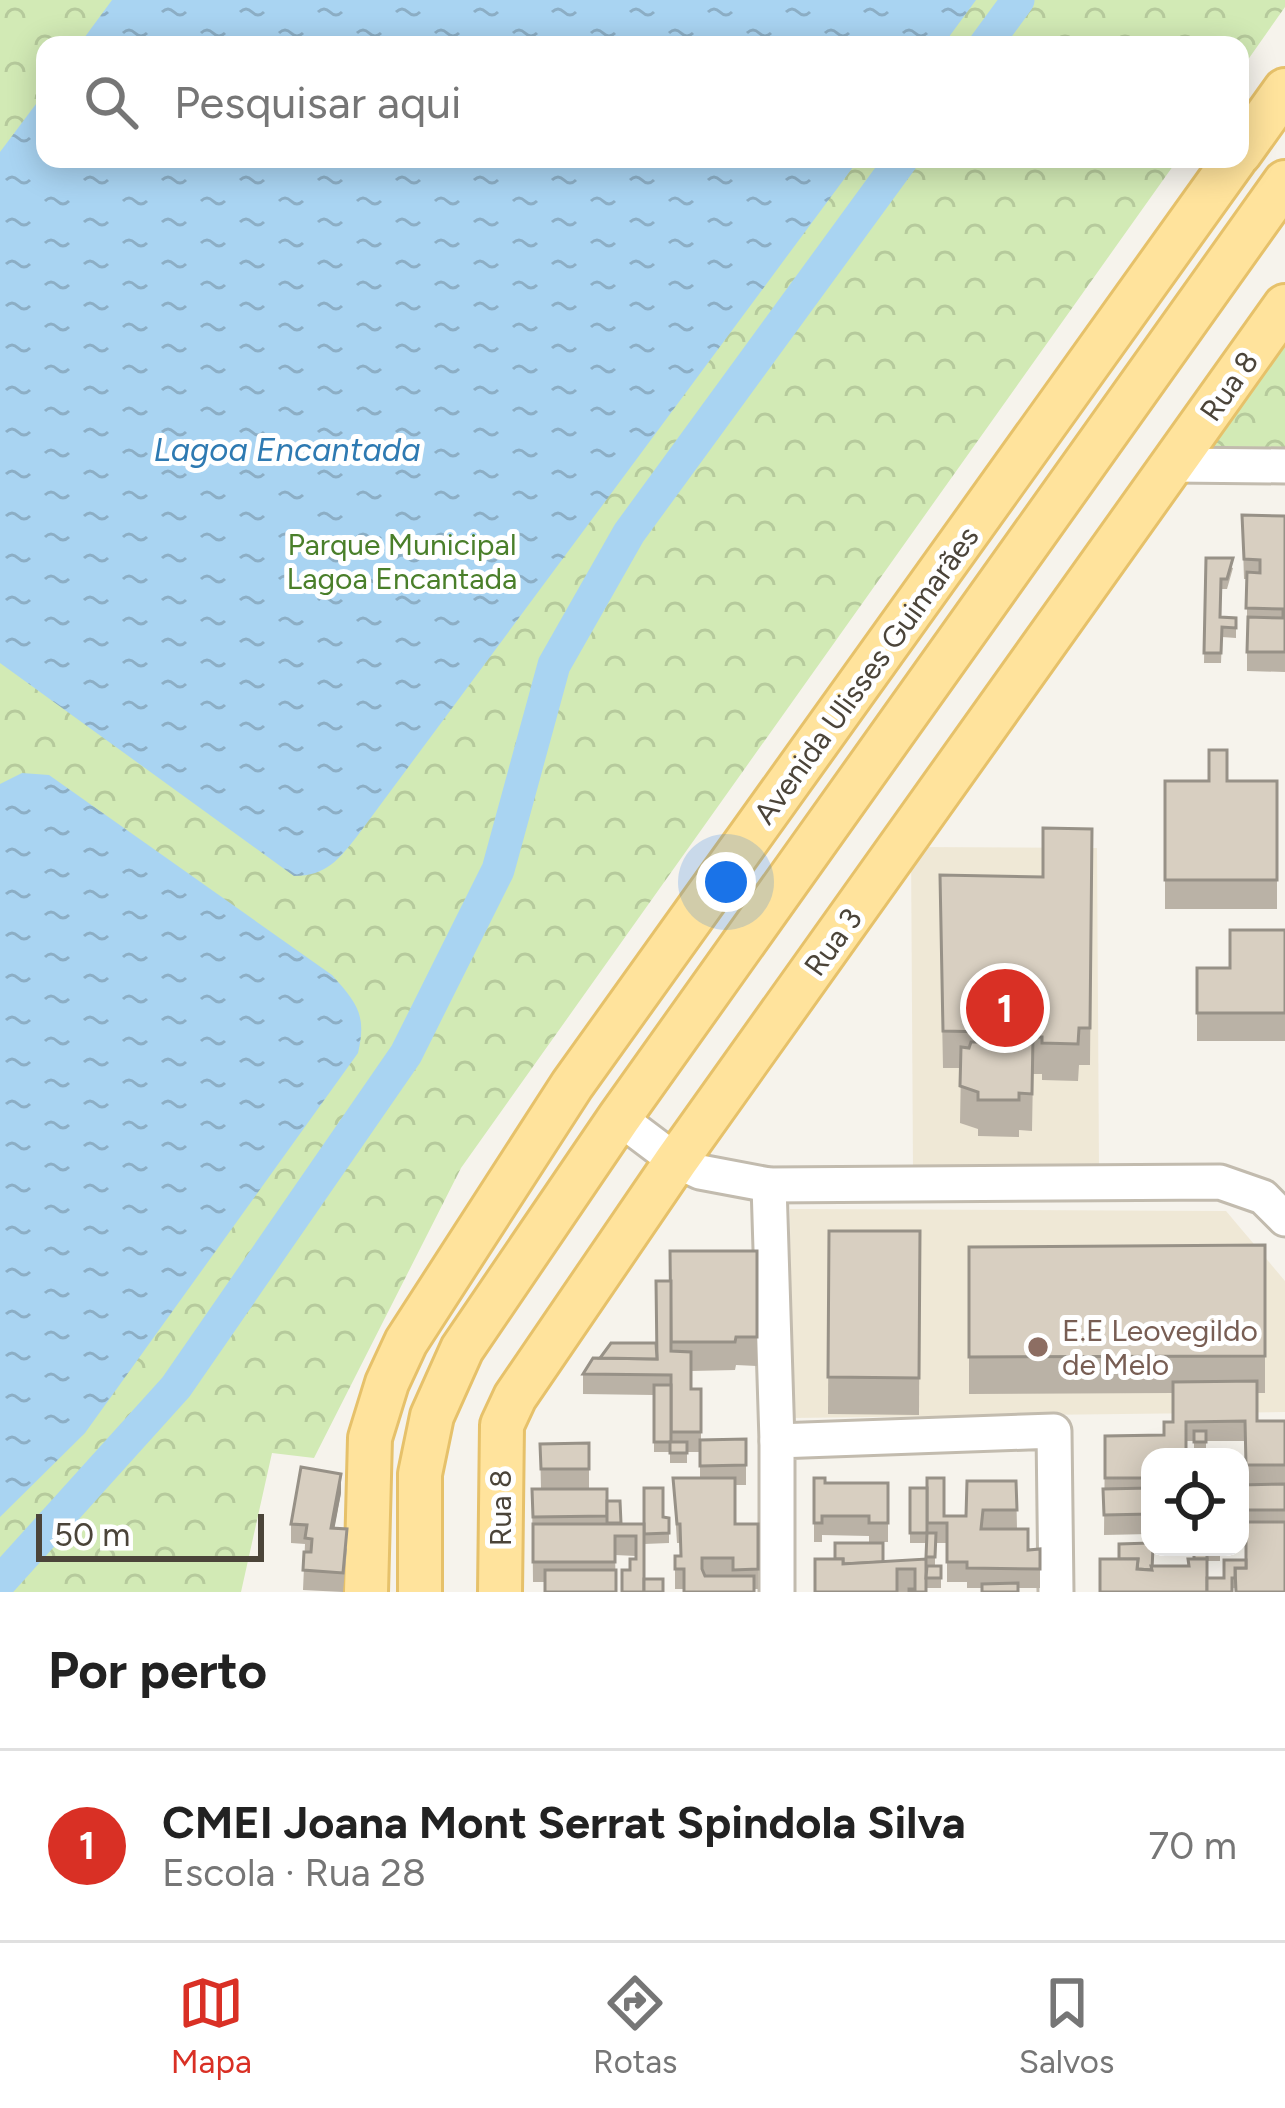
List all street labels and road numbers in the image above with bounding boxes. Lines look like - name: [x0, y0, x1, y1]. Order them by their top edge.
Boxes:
- street label: Rua 8: [1192, 344, 1266, 428]
- street label: Avenida Ulisses Guimarães: [745, 519, 987, 831]
- street label: Rua 3: [796, 901, 870, 983]
- street label: Rua 8: [482, 1470, 519, 1546]

